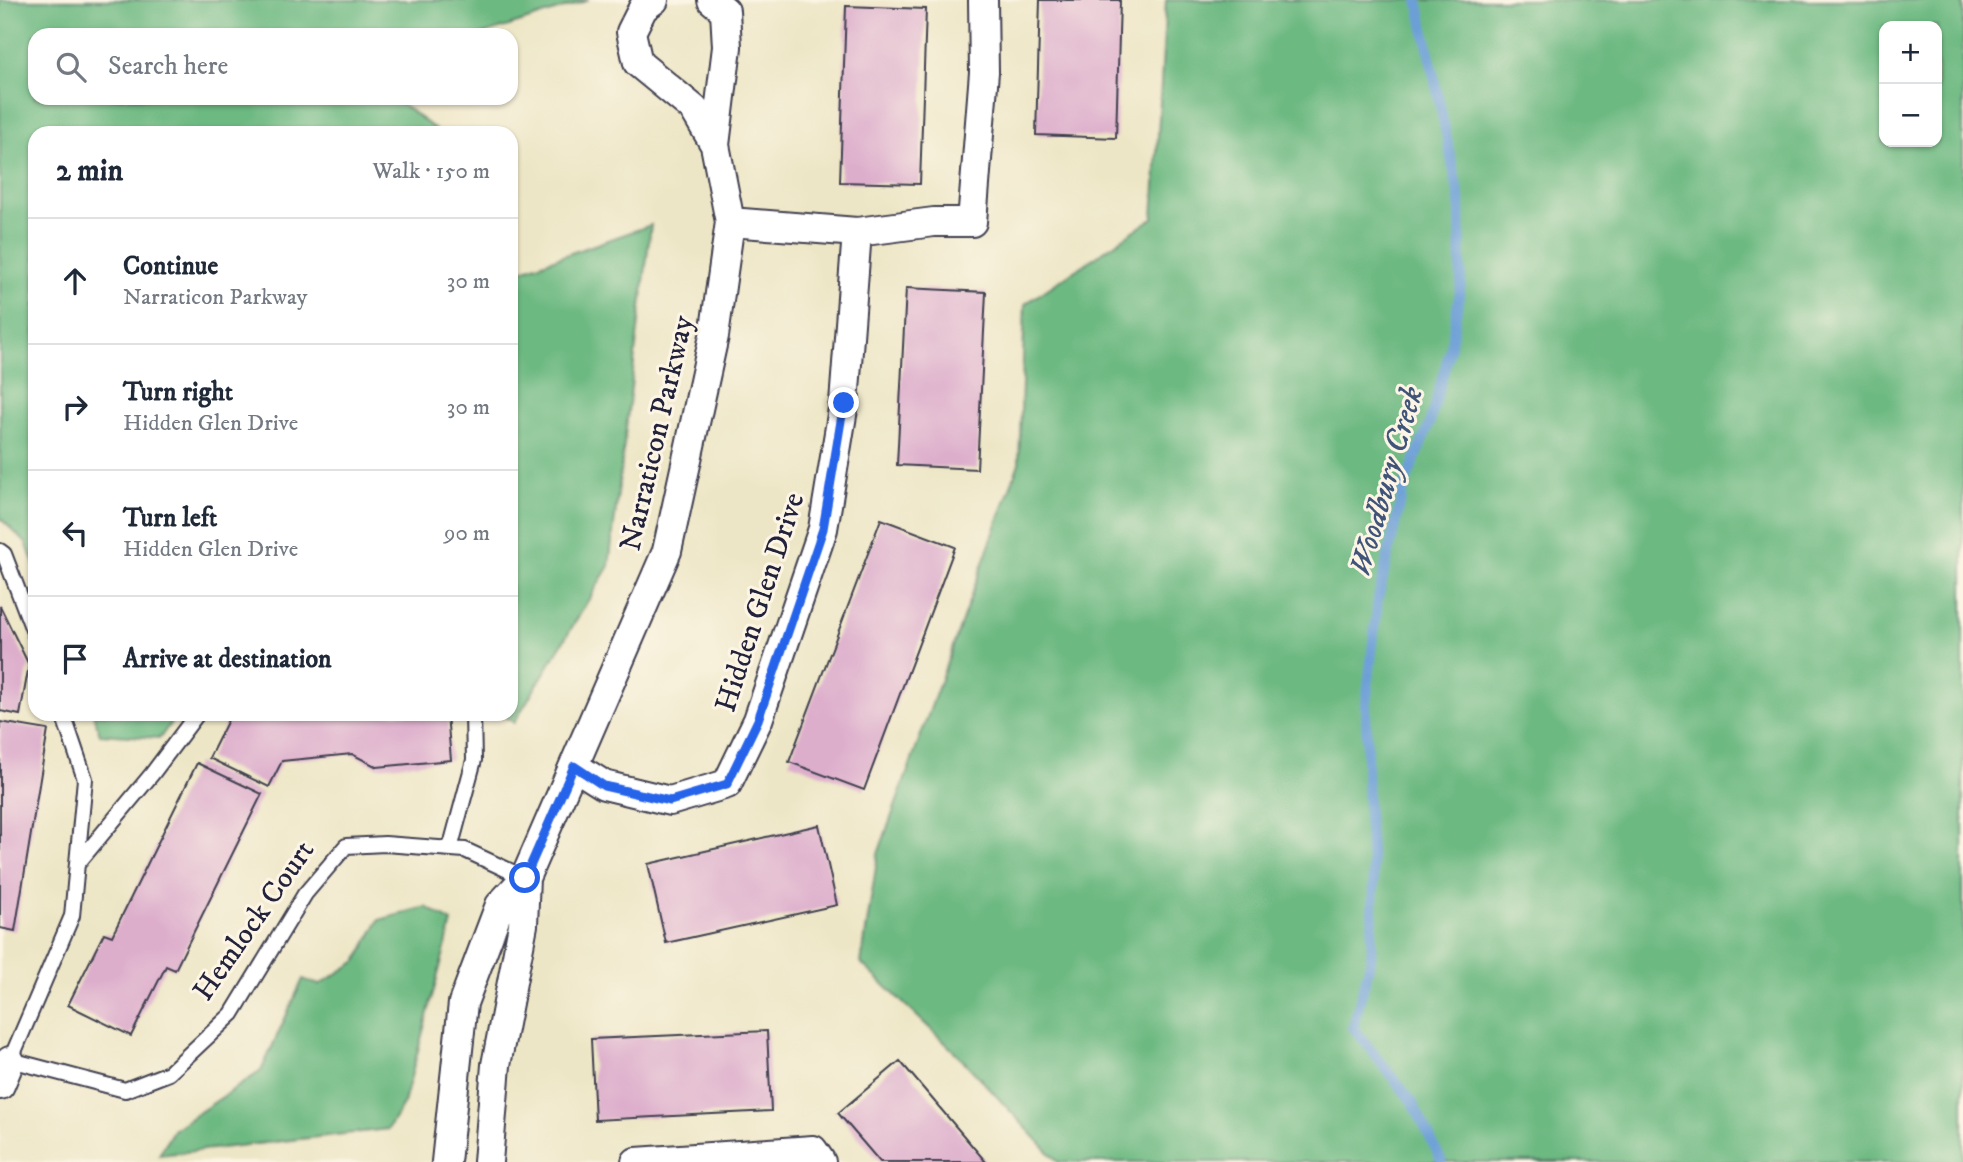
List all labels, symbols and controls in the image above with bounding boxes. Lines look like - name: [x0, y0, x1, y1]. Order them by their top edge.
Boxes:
- map controls: [1879, 21, 1942, 147]
- button: +: [1879, 21, 1942, 84]
- search box: [28, 28, 518, 105]
- icon: search: [52, 48, 90, 86]
- text: Search here: [108, 50, 228, 83]
- button: −: [1879, 84, 1942, 147]
- text: 2 min: [56, 153, 123, 190]
- text: Walk · 150 m: [373, 157, 490, 186]
- text: Continue: [123, 250, 218, 283]
- icon: ahead: [56, 262, 94, 300]
- text: 30 m: [447, 267, 490, 296]
- text: Narraticon Parkway: [123, 283, 308, 312]
- street label: Narraticon Parkway: [612, 311, 703, 555]
- text: Turn right: [123, 376, 233, 409]
- water label: Woodbury Creek: [1341, 382, 1433, 581]
- route end: [828, 387, 859, 418]
- icon: right: [56, 388, 94, 426]
- text: 30 m: [447, 393, 490, 422]
- text: Hidden Glen Drive: [123, 409, 298, 438]
- street label: Hidden Glen Drive: [708, 488, 813, 717]
- text: Turn left: [123, 502, 217, 535]
- icon: left: [56, 514, 94, 552]
- text: 90 m: [444, 519, 490, 548]
- text: Hidden Glen Drive: [123, 535, 298, 564]
- icon: arrive: [56, 640, 94, 678]
- text: Arrive at destination: [123, 643, 332, 676]
- street label: Hemlock Court: [185, 834, 323, 1008]
- route start: [509, 862, 540, 893]

